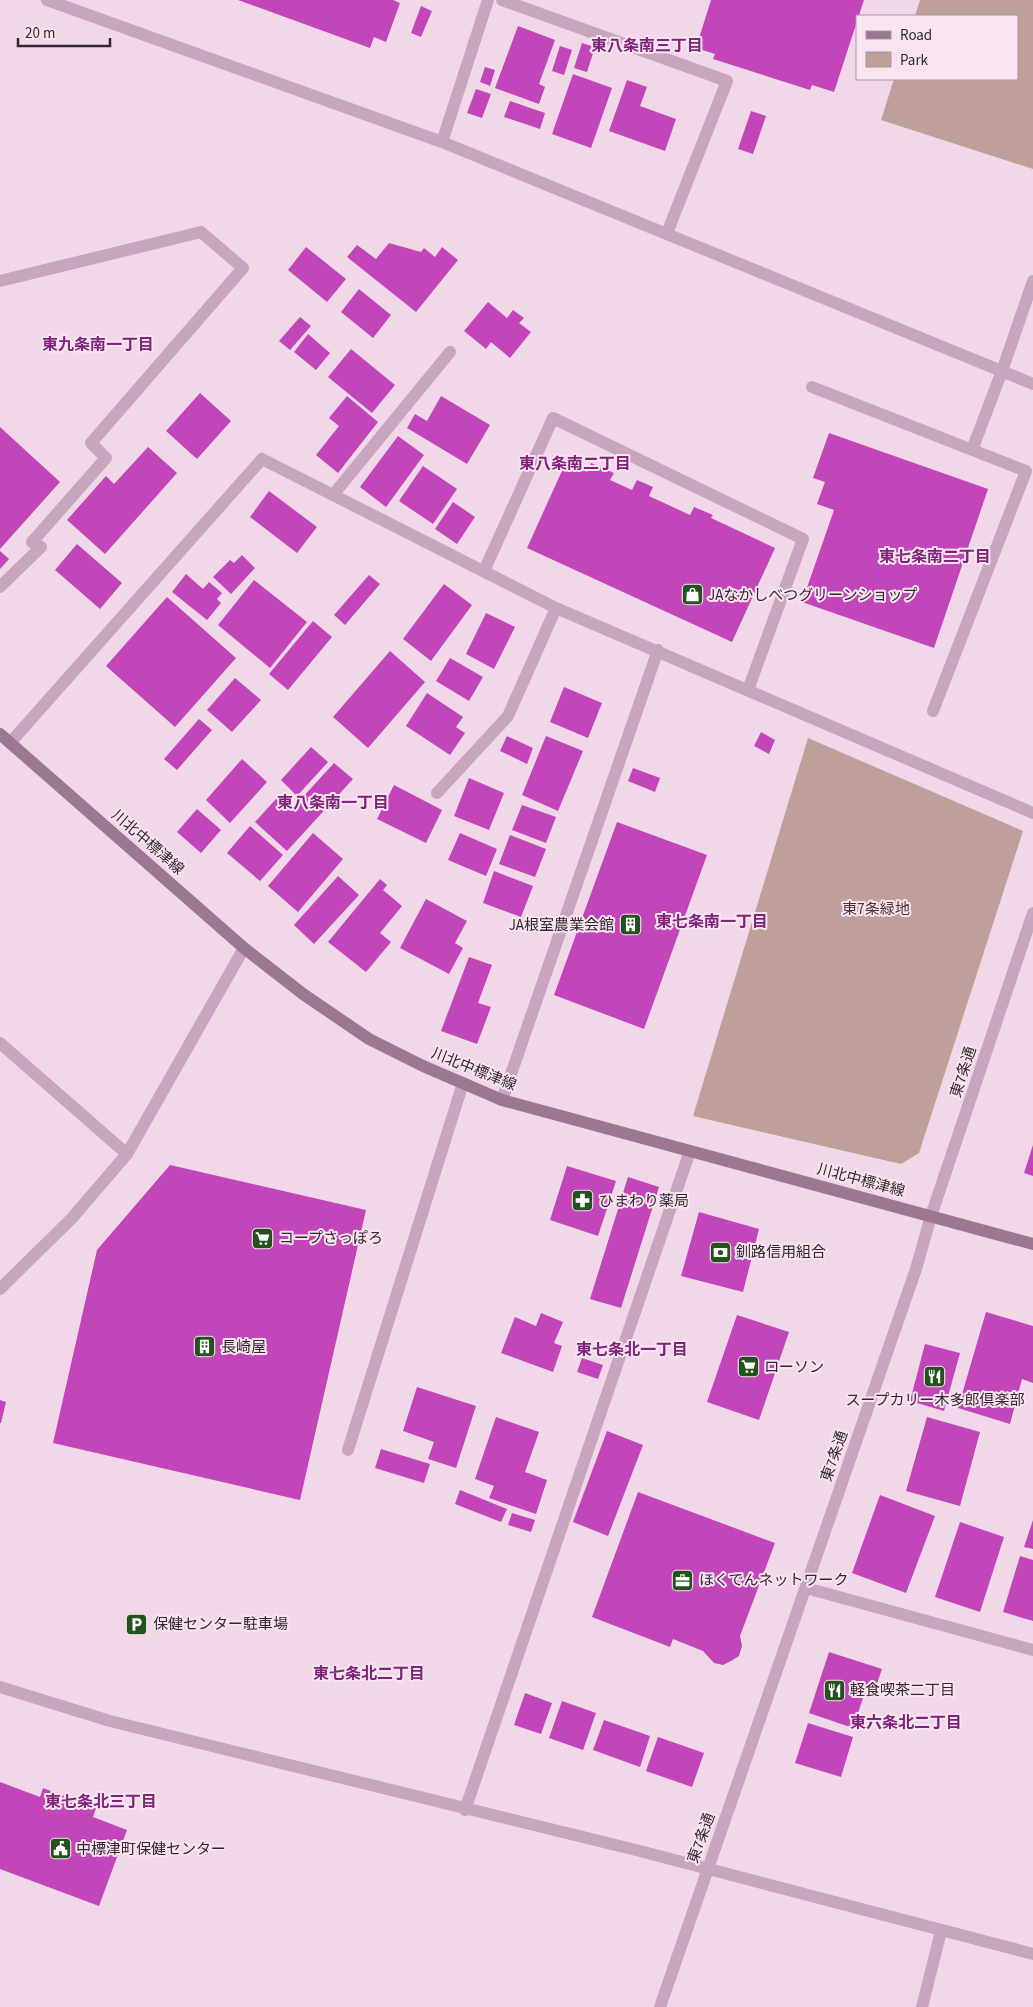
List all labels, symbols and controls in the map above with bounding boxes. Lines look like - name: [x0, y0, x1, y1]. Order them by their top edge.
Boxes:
- scale bar: [18, 15, 110, 47]
- legend: [856, 15, 1018, 80]
- text: 20 m: [25, 23, 55, 44]
- text: Road: [900, 25, 932, 46]
- district label: 東八条南三丁目: [591, 35, 703, 57]
- text: Park: [900, 50, 929, 71]
- district label: 東九条南一丁目: [42, 334, 154, 356]
- district label: 東八条南二丁目: [519, 453, 631, 475]
- district label: 東七条南二丁目: [879, 546, 991, 568]
- shop icon: JAなかしべつグリーンショップ: [680, 583, 704, 607]
- place label: JAなかしべつグリーンショップ: [708, 585, 918, 606]
- district label: 東八条南一丁目: [277, 792, 389, 814]
- street label: 川北中標津線: [107, 805, 189, 880]
- park label: 東7条緑地: [842, 899, 910, 920]
- district label: 東七条南一丁目: [656, 911, 768, 933]
- building icon: JA根室農業会館: [618, 913, 642, 937]
- place label: JA根室農業会館: [509, 915, 614, 936]
- street label: 川北中標津線: [428, 1043, 519, 1096]
- street label: 東7条通: [945, 1044, 982, 1100]
- street label: 川北中標津線: [815, 1159, 907, 1202]
- pharmacy icon: ひまわり薬局: [571, 1189, 595, 1213]
- place label: ひまわり薬局: [599, 1191, 689, 1212]
- supermarket icon: コープさっぽろ: [251, 1226, 275, 1250]
- place label: コープさっぽろ: [279, 1228, 383, 1249]
- bank icon: 釧路信用組合: [708, 1240, 732, 1264]
- place label: 釧路信用組合: [736, 1242, 826, 1263]
- building icon: 長崎屋: [193, 1335, 217, 1359]
- place label: 長崎屋: [221, 1337, 266, 1358]
- district label: 東七条北一丁目: [576, 1339, 688, 1361]
- supermarket icon: ローソン: [736, 1355, 760, 1379]
- place label: ローソン: [764, 1357, 824, 1378]
- restaurant icon: スープカリー木多郎倶楽部: [923, 1365, 947, 1389]
- place label: スープカリー木多郎倶楽部: [845, 1390, 1025, 1411]
- street label: 東7条通: [816, 1428, 853, 1484]
- office icon: ほくでんネットワーク: [671, 1568, 695, 1592]
- place label: ほくでんネットワーク: [699, 1570, 849, 1591]
- parking icon: 保健センター駐車場: [125, 1612, 149, 1636]
- place label: 保健センター駐車場: [153, 1614, 288, 1635]
- district label: 東七条北二丁目: [313, 1663, 425, 1685]
- restaurant icon: 軽食喫茶二丁目: [822, 1678, 846, 1702]
- place label: 軽食喫茶二丁目: [850, 1680, 955, 1701]
- district label: 東六条北二丁目: [850, 1712, 962, 1734]
- district label: 東七条北三丁目: [45, 1791, 157, 1813]
- street label: 東7条通: [683, 1810, 720, 1866]
- public building icon: 中標津町保健センター: [48, 1837, 72, 1861]
- place label: 中標津町保健センター: [76, 1839, 226, 1860]

